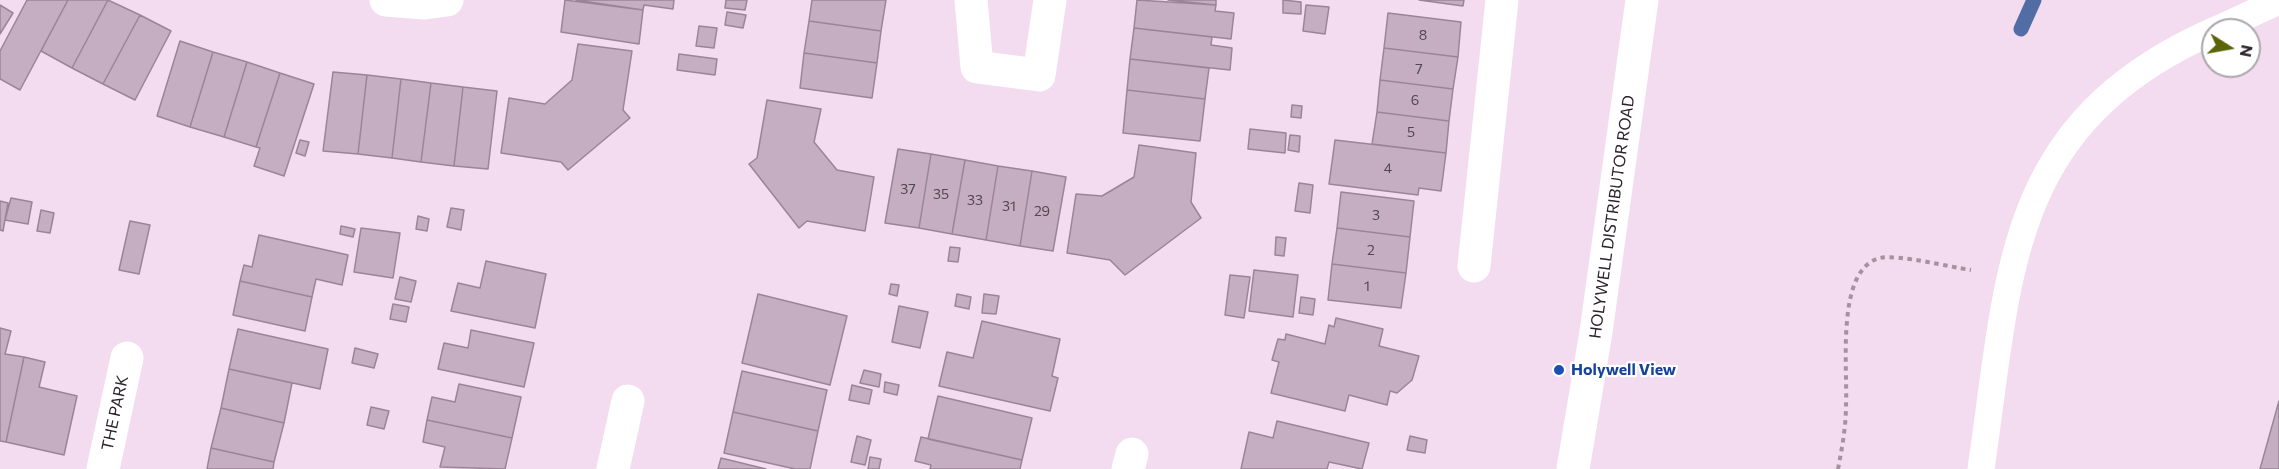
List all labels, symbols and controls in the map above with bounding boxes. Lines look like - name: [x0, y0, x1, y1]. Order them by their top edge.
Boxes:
- north arrow: [2201, 18, 2261, 78]
- house number: 8: [1419, 27, 1427, 43]
- text: N: [2237, 43, 2258, 59]
- house number: 7: [1415, 61, 1423, 77]
- house number: 6: [1411, 92, 1419, 108]
- street label: HOLYWELL DISTRIBUTOR ROAD: [1585, 94, 1639, 340]
- house number: 5: [1407, 124, 1415, 140]
- house number: 4: [1384, 160, 1392, 176]
- house number: 37: [900, 181, 916, 197]
- house number: 35: [933, 186, 949, 202]
- house number: 33: [967, 192, 983, 208]
- house number: 31: [1002, 198, 1016, 214]
- house number: 29: [1034, 203, 1050, 219]
- house number: 3: [1372, 207, 1380, 223]
- house number: 2: [1367, 242, 1375, 258]
- house number: 1: [1364, 278, 1370, 294]
- place label: Holywell View: [1571, 360, 1676, 380]
- marker: Holywell View: [1552, 363, 1566, 377]
- street label: THE PARK: [98, 374, 132, 452]

